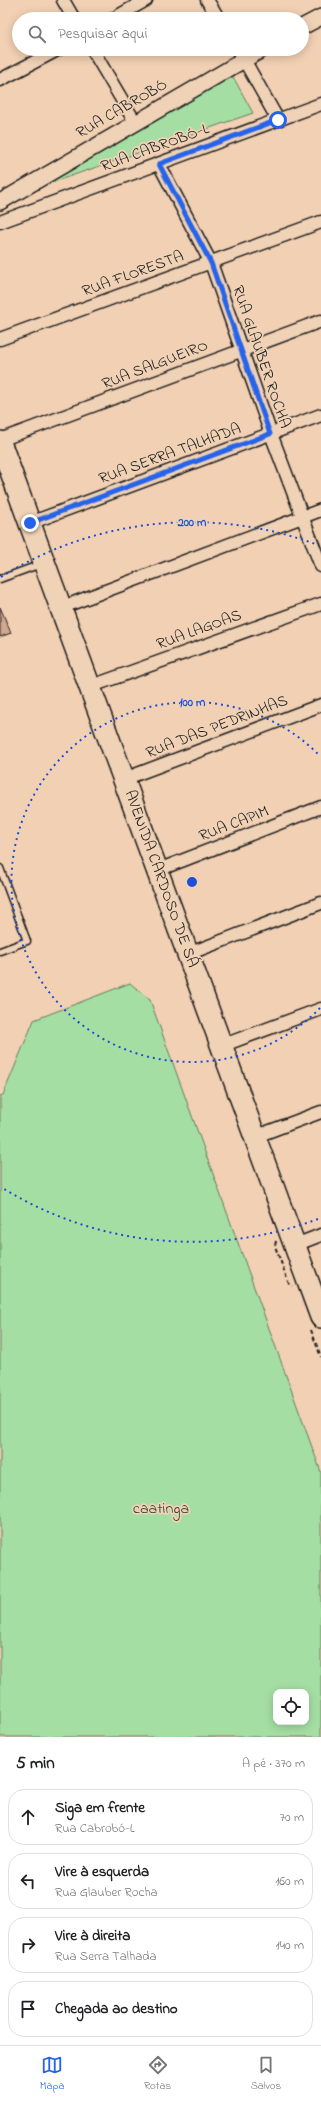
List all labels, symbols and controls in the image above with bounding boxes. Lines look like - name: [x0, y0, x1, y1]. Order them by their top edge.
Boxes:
- search box: [12, 12, 309, 56]
- icon: search: [26, 23, 48, 45]
- text: Pesquisar aqui: [58, 23, 147, 45]
- street label: RUA CABROBÓ: [72, 73, 172, 145]
- route start: [269, 111, 287, 129]
- street label: RUA CABROBÓ-L: [97, 117, 213, 179]
- street label: RUA FLORESTA: [79, 244, 187, 303]
- street label: RUA GLAUBER ROCHA: [225, 282, 297, 432]
- street label: RUA SALGUEIRO: [98, 334, 212, 396]
- street label: RUA SERRA TALHADA: [95, 417, 245, 491]
- route end: [21, 514, 39, 532]
- text: 200 m: [177, 514, 207, 532]
- street label: RUA LAGOAS: [153, 604, 245, 656]
- street label: RUA DAS PEDRINHAS: [143, 689, 291, 765]
- text: 100 m: [179, 694, 206, 712]
- street label: AVENIDA CARDOSO DE SÁ: [118, 787, 204, 971]
- street label: RUA CAPIM: [196, 800, 272, 848]
- centre of rings: [185, 875, 199, 889]
- park label: caatinga: [133, 1497, 189, 1521]
- map controls: [273, 1689, 309, 1725]
- button: locate: [273, 1689, 309, 1725]
- text: 5 min: [16, 1751, 55, 1776]
- text: A pé · 370 m: [242, 1754, 305, 1773]
- text: Siga em frente: [55, 1797, 145, 1819]
- icon: ahead: [17, 1806, 39, 1828]
- text: 70 m: [280, 1808, 304, 1827]
- text: Rua Cabrobó-L: [55, 1819, 135, 1838]
- text: Vire à esquerda: [55, 1861, 149, 1883]
- icon: left: [17, 1870, 39, 1892]
- text: 160 m: [275, 1872, 304, 1891]
- text: Rua Glauber Rocha: [55, 1883, 158, 1902]
- text: Vire à direita: [55, 1925, 130, 1947]
- icon: right: [17, 1934, 39, 1956]
- text: 140 m: [276, 1936, 304, 1955]
- text: Rua Serra Talhada: [55, 1947, 157, 1966]
- icon: arrive: [17, 1998, 39, 2020]
- text: Chegada ao destino: [55, 1998, 178, 2020]
- tab: Mapa: [40, 2054, 64, 2094]
- tab: Rotas: [144, 2054, 171, 2094]
- tab: Salvos: [251, 2054, 281, 2094]

